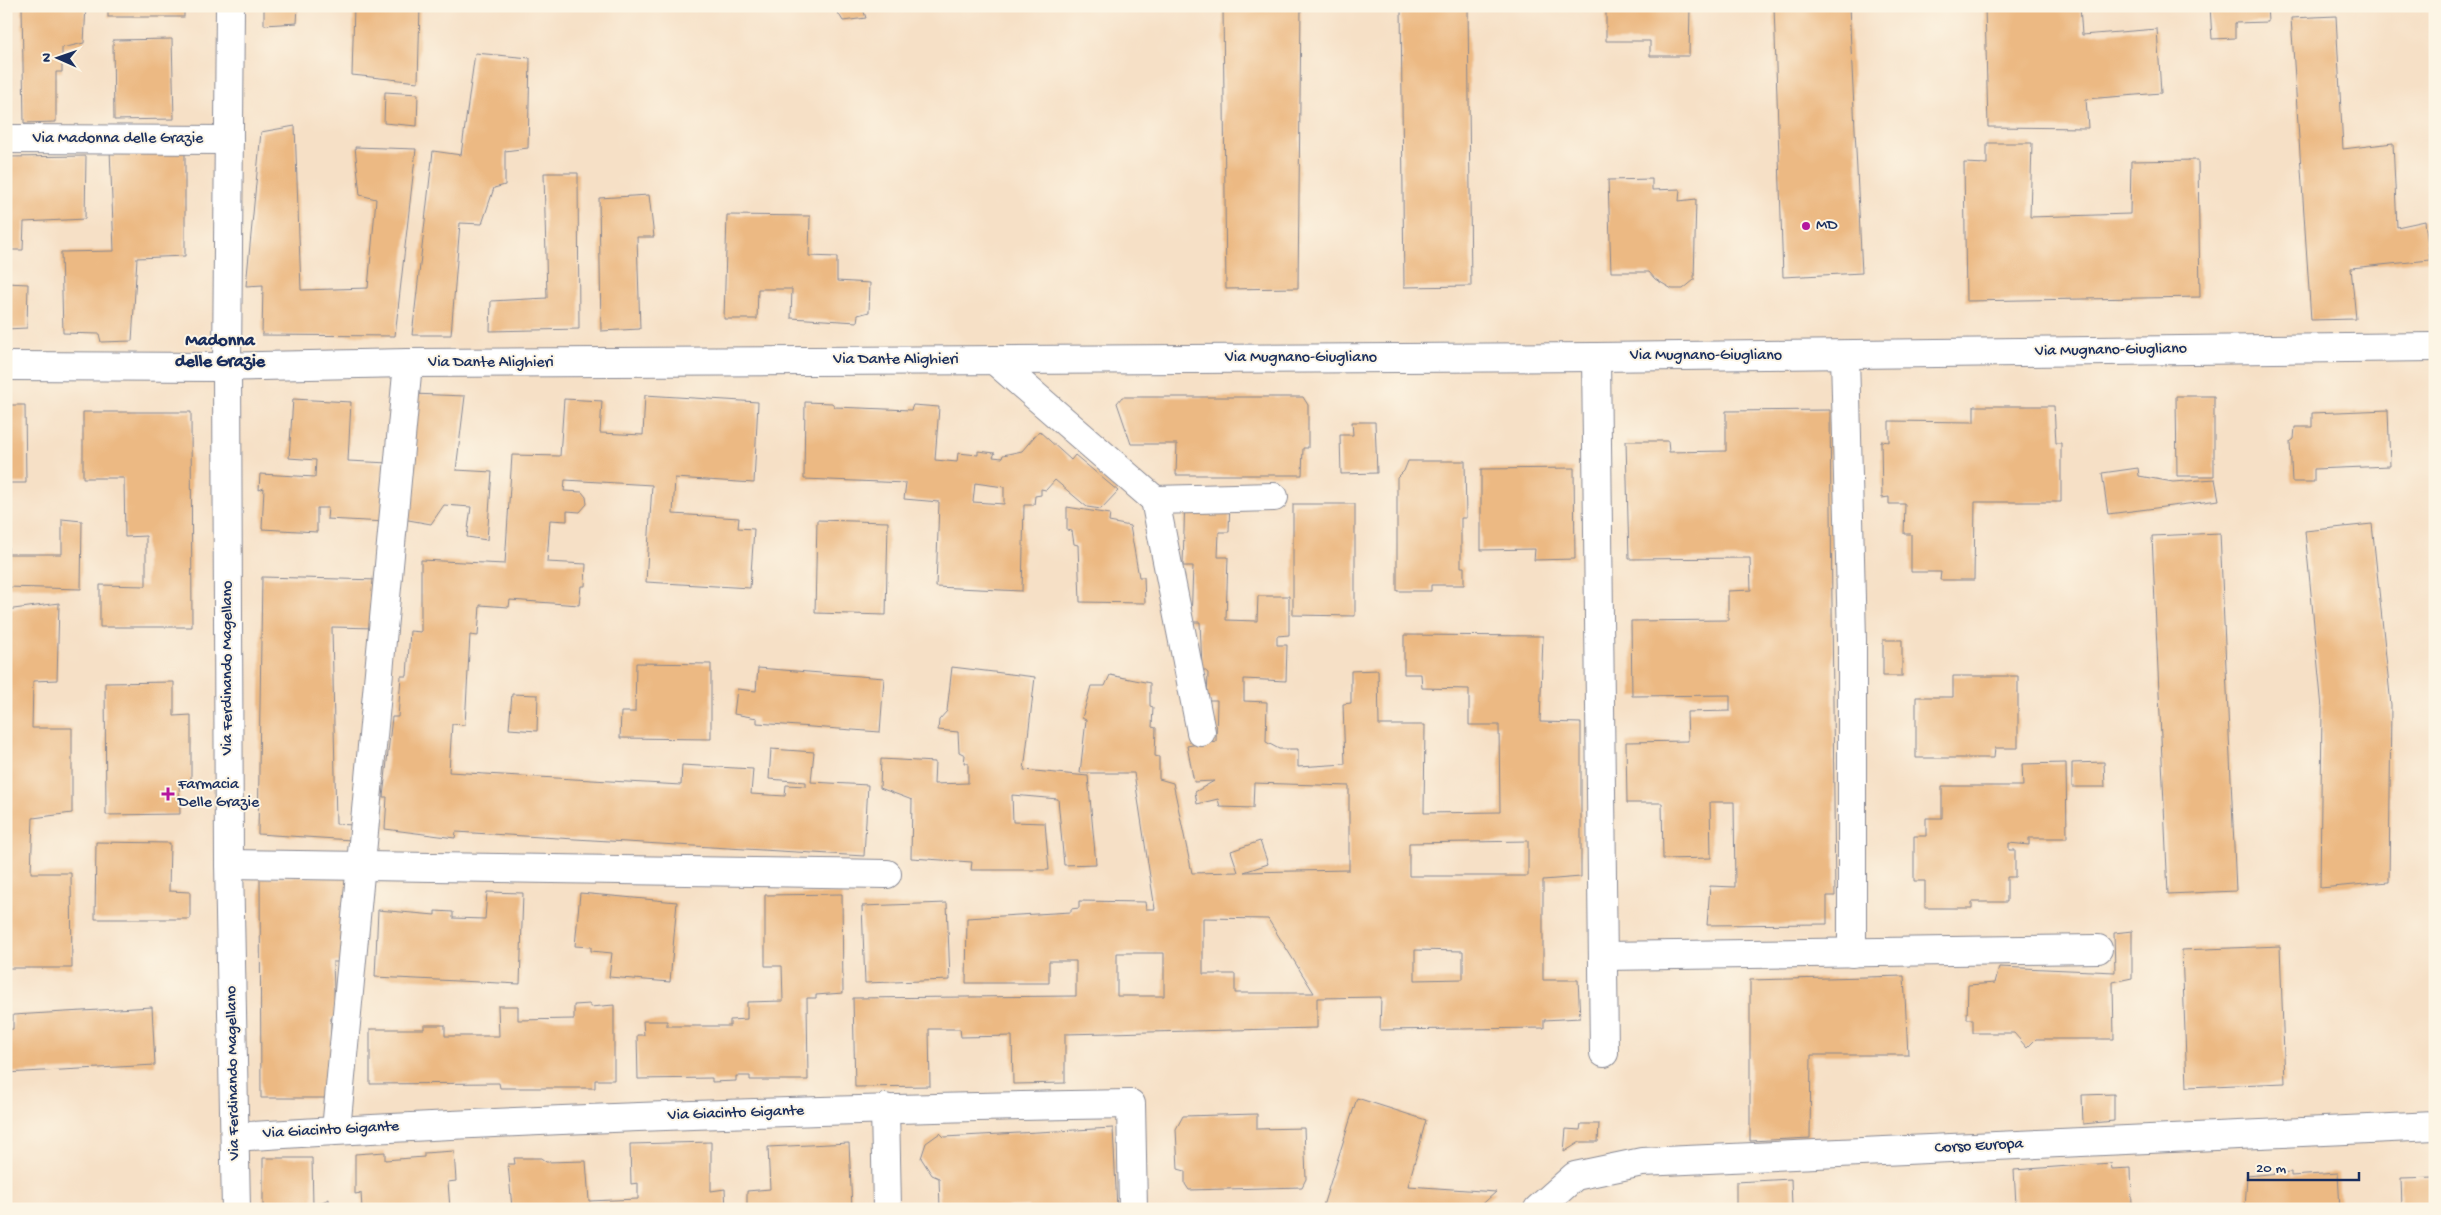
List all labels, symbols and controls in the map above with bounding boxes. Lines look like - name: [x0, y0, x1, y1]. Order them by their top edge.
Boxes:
- north arrow: [32, 32, 82, 82]
- text: N: [39, 53, 56, 62]
- street label: Via Madonna delle Grazie: [32, 130, 204, 149]
- place label: MD: [1816, 217, 1838, 236]
- marker: MD: [1800, 220, 1812, 232]
- district label: Madonna delle Grazie: [175, 331, 266, 373]
- street label: Via Mugnano-Giugliano: [2034, 340, 2187, 362]
- street label: Via Mugnano-Giugliano: [1629, 347, 1782, 366]
- street label: Via Mugnano-Giugliano: [1224, 349, 1377, 368]
- street label: Via Dante Alighieri: [832, 351, 959, 370]
- street label: Via Dante Alighieri: [427, 354, 554, 373]
- street label: Via Ferdinando Magellano: [219, 581, 238, 756]
- place label: Farmacia Delle Grazie: [177, 776, 260, 813]
- marker: Farmacia Delle Grazie: [162, 788, 174, 800]
- street label: Via Ferdinando Magellano: [223, 985, 245, 1162]
- street label: Via Giacinto Gigante: [666, 1102, 805, 1126]
- street label: Via Giacinto Gigante: [261, 1118, 400, 1144]
- street label: Corso Europa: [1934, 1135, 2025, 1159]
- scale bar: [2248, 1150, 2360, 1182]
- text: 20 m: [2256, 1160, 2286, 1178]

